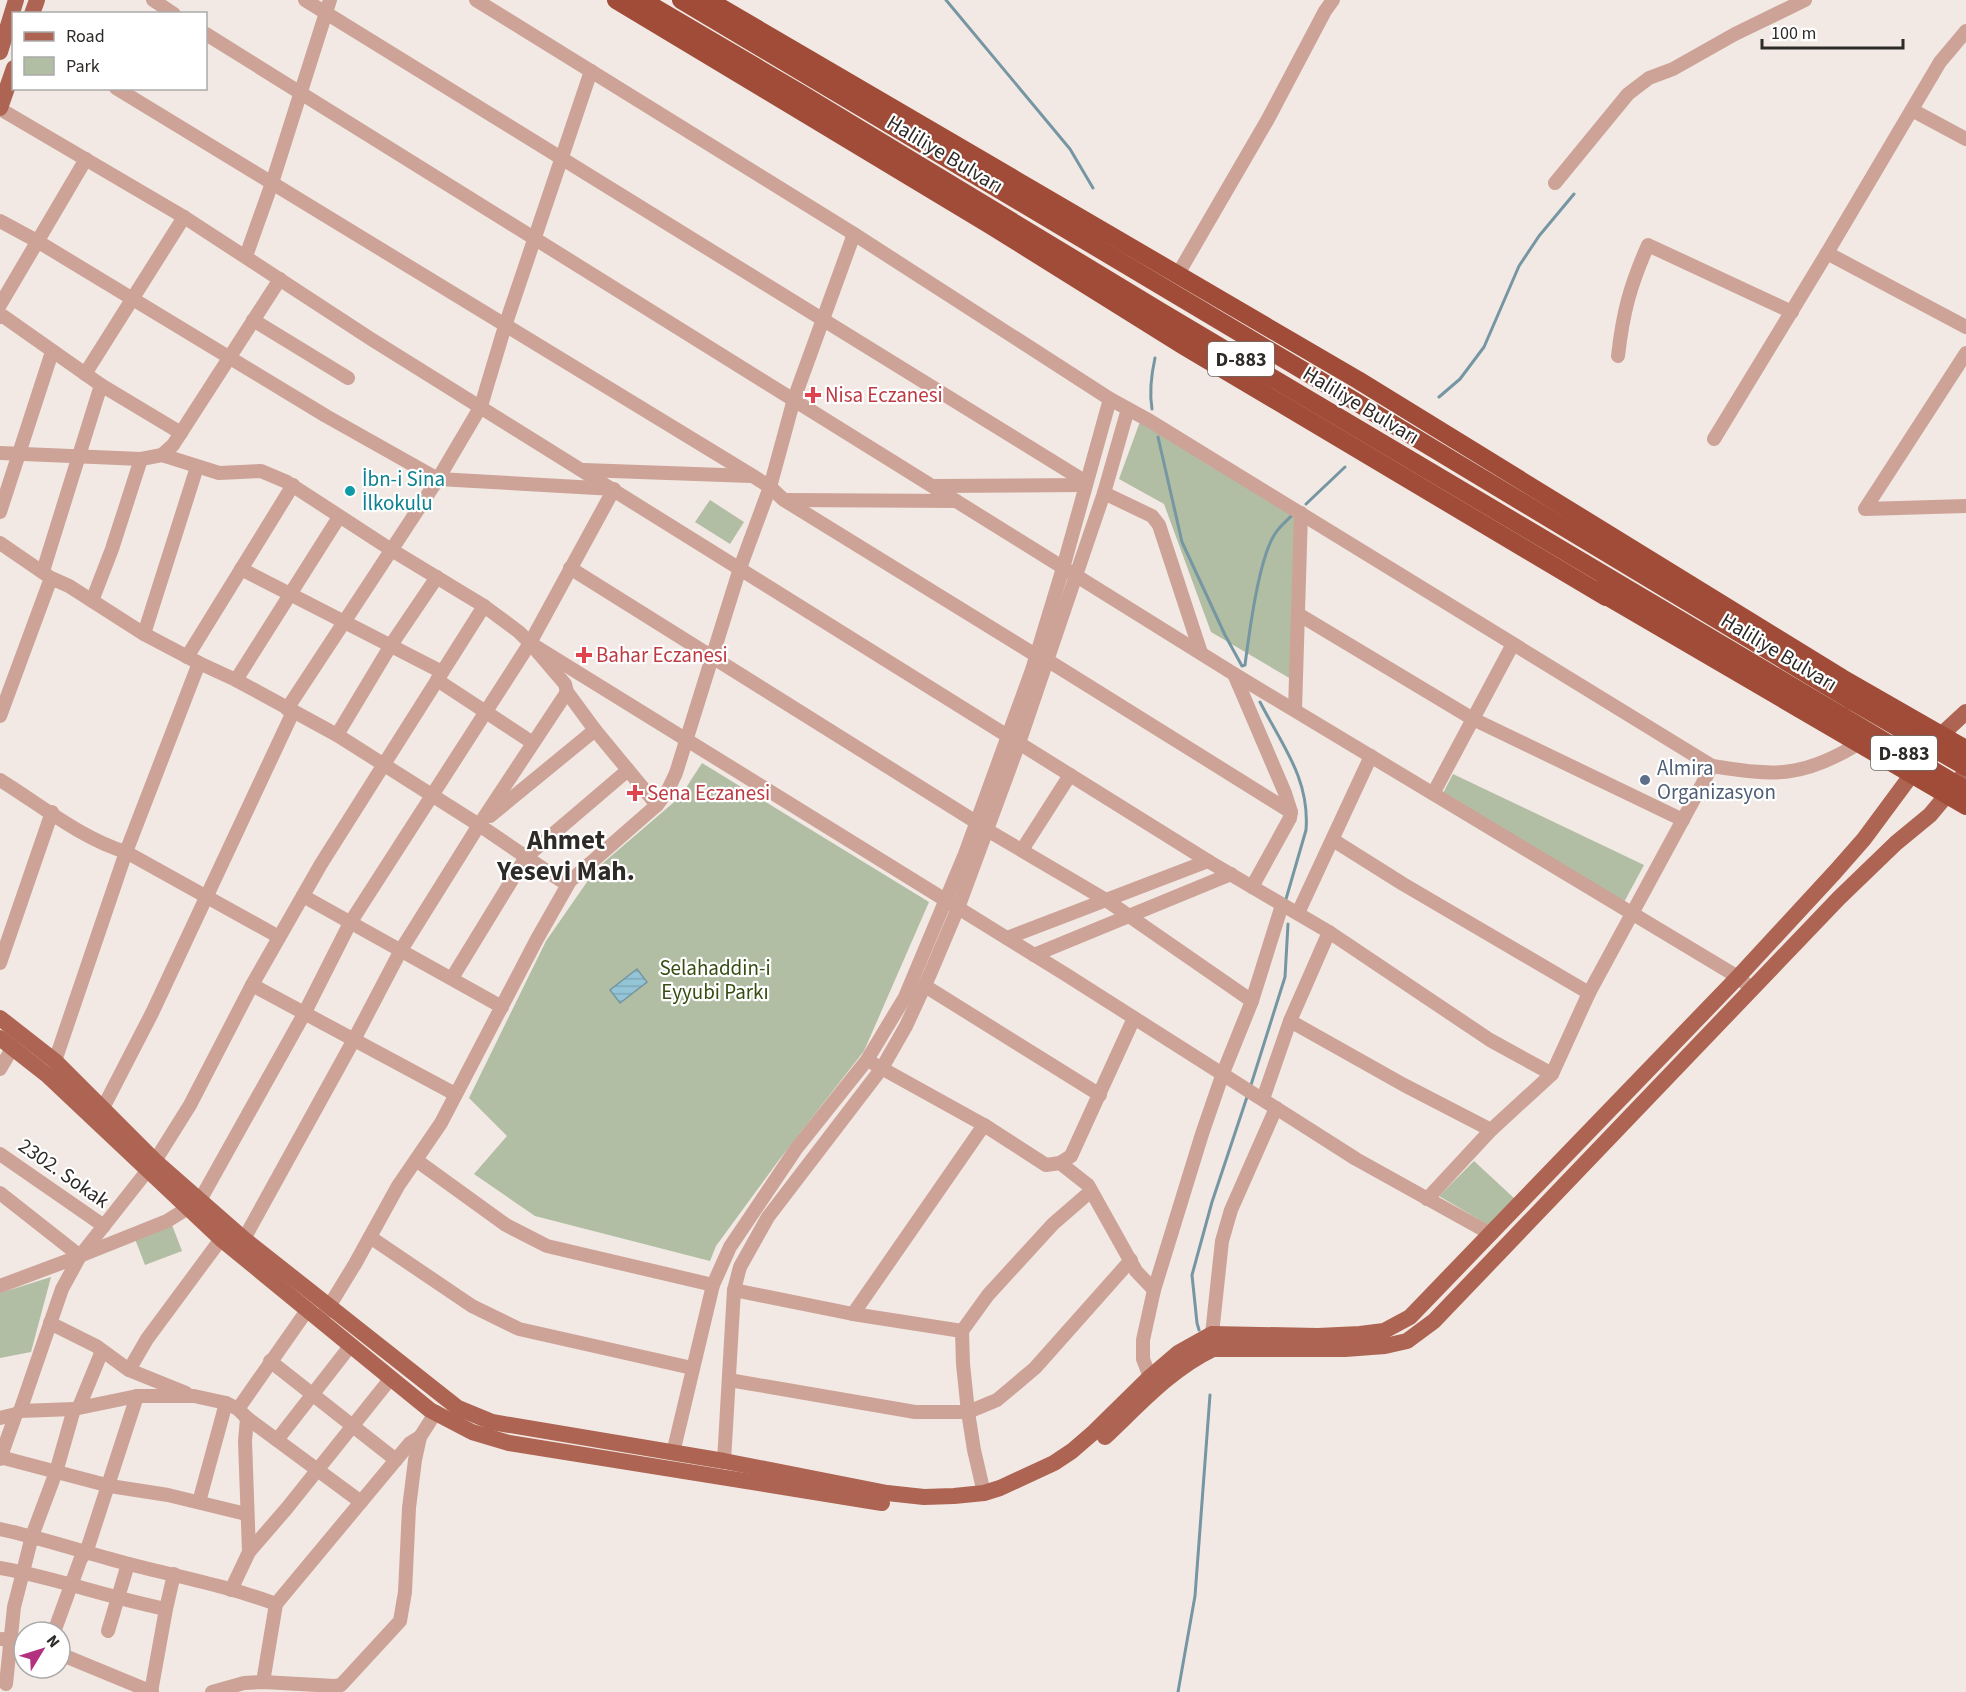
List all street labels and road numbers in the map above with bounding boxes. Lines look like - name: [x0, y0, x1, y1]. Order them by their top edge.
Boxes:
- street label: Haliliye Bulvarı: [881, 107, 1009, 201]
- road number: D-883: [1208, 342, 1274, 376]
- street label: Haliliye Bulvarı: [1297, 358, 1425, 452]
- street label: Haliliye Bulvarı: [1715, 605, 1843, 699]
- road number: D-883: [1871, 736, 1937, 770]
- street label: 2302. Sokak: [12, 1131, 116, 1216]

